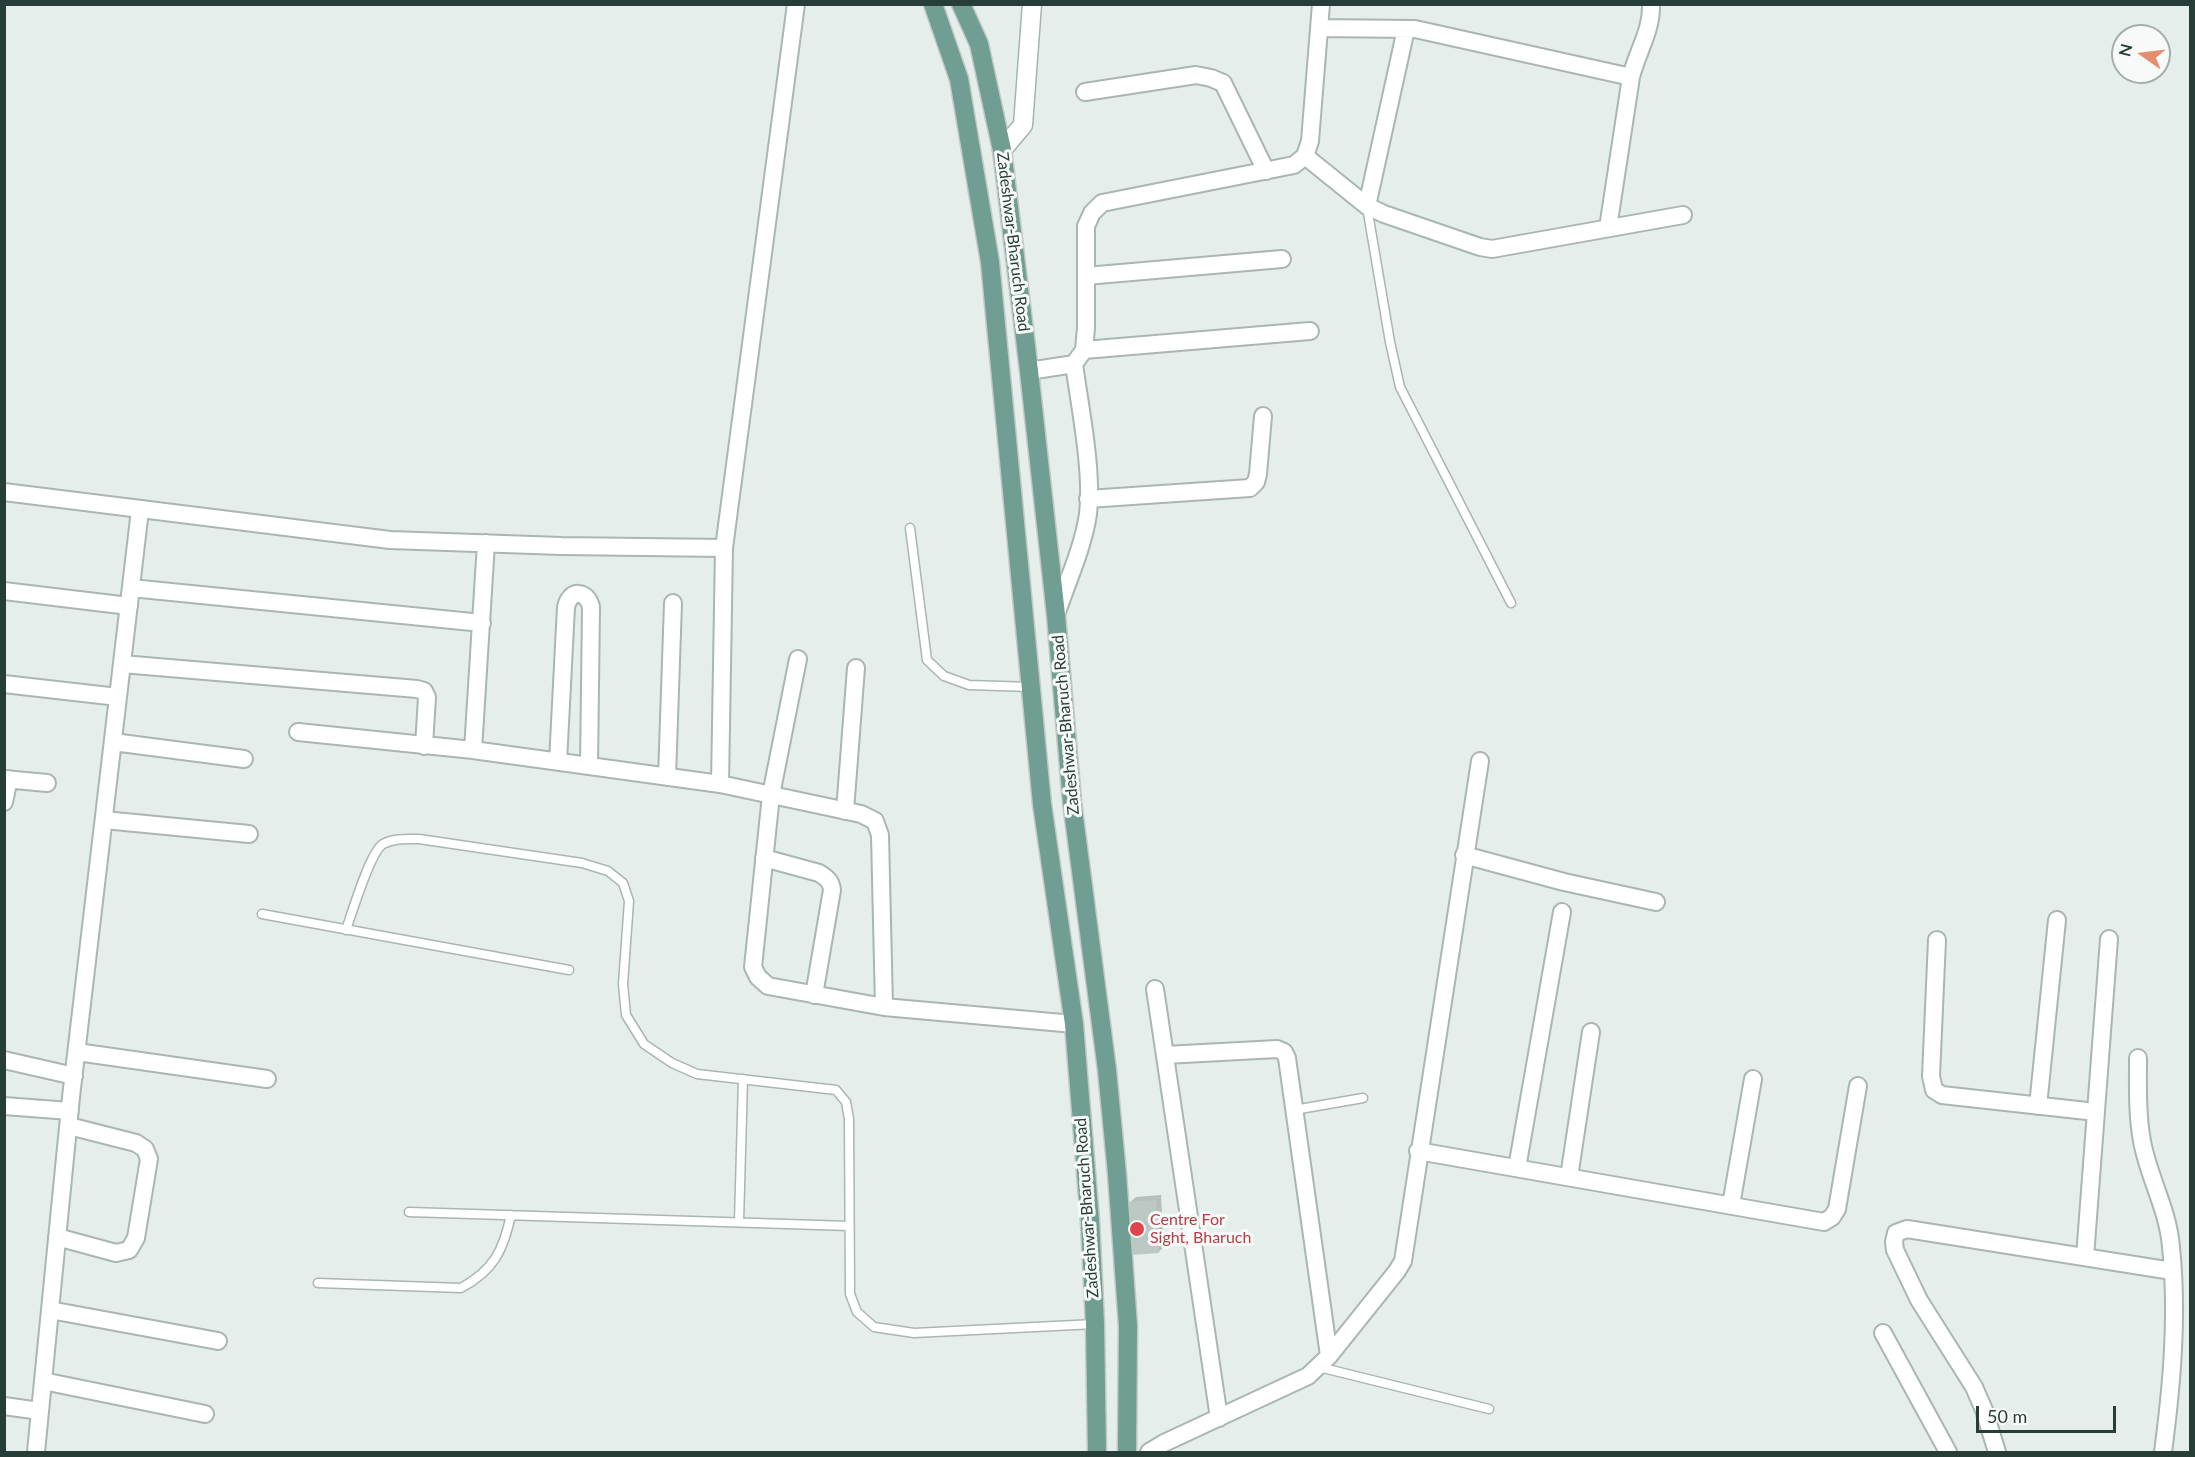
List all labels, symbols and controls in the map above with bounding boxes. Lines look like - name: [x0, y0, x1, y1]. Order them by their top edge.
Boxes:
- north arrow: [2111, 24, 2171, 84]
- text: N: [2114, 42, 2136, 58]
- street label: Zadeshwar-Bharuch Road: [992, 151, 1034, 333]
- street label: Zadeshwar-Bharuch Road: [1049, 634, 1083, 816]
- street label: Zadeshwar-Bharuch Road: [1071, 1117, 1103, 1299]
- place label: Centre For Sight, Bharuch: [1150, 1210, 1251, 1248]
- marker: Centre For Sight, Bharuch: [1128, 1220, 1146, 1238]
- scale bar: [1979, 1394, 2118, 1432]
- text: 50 m: [1987, 1405, 2027, 1427]

